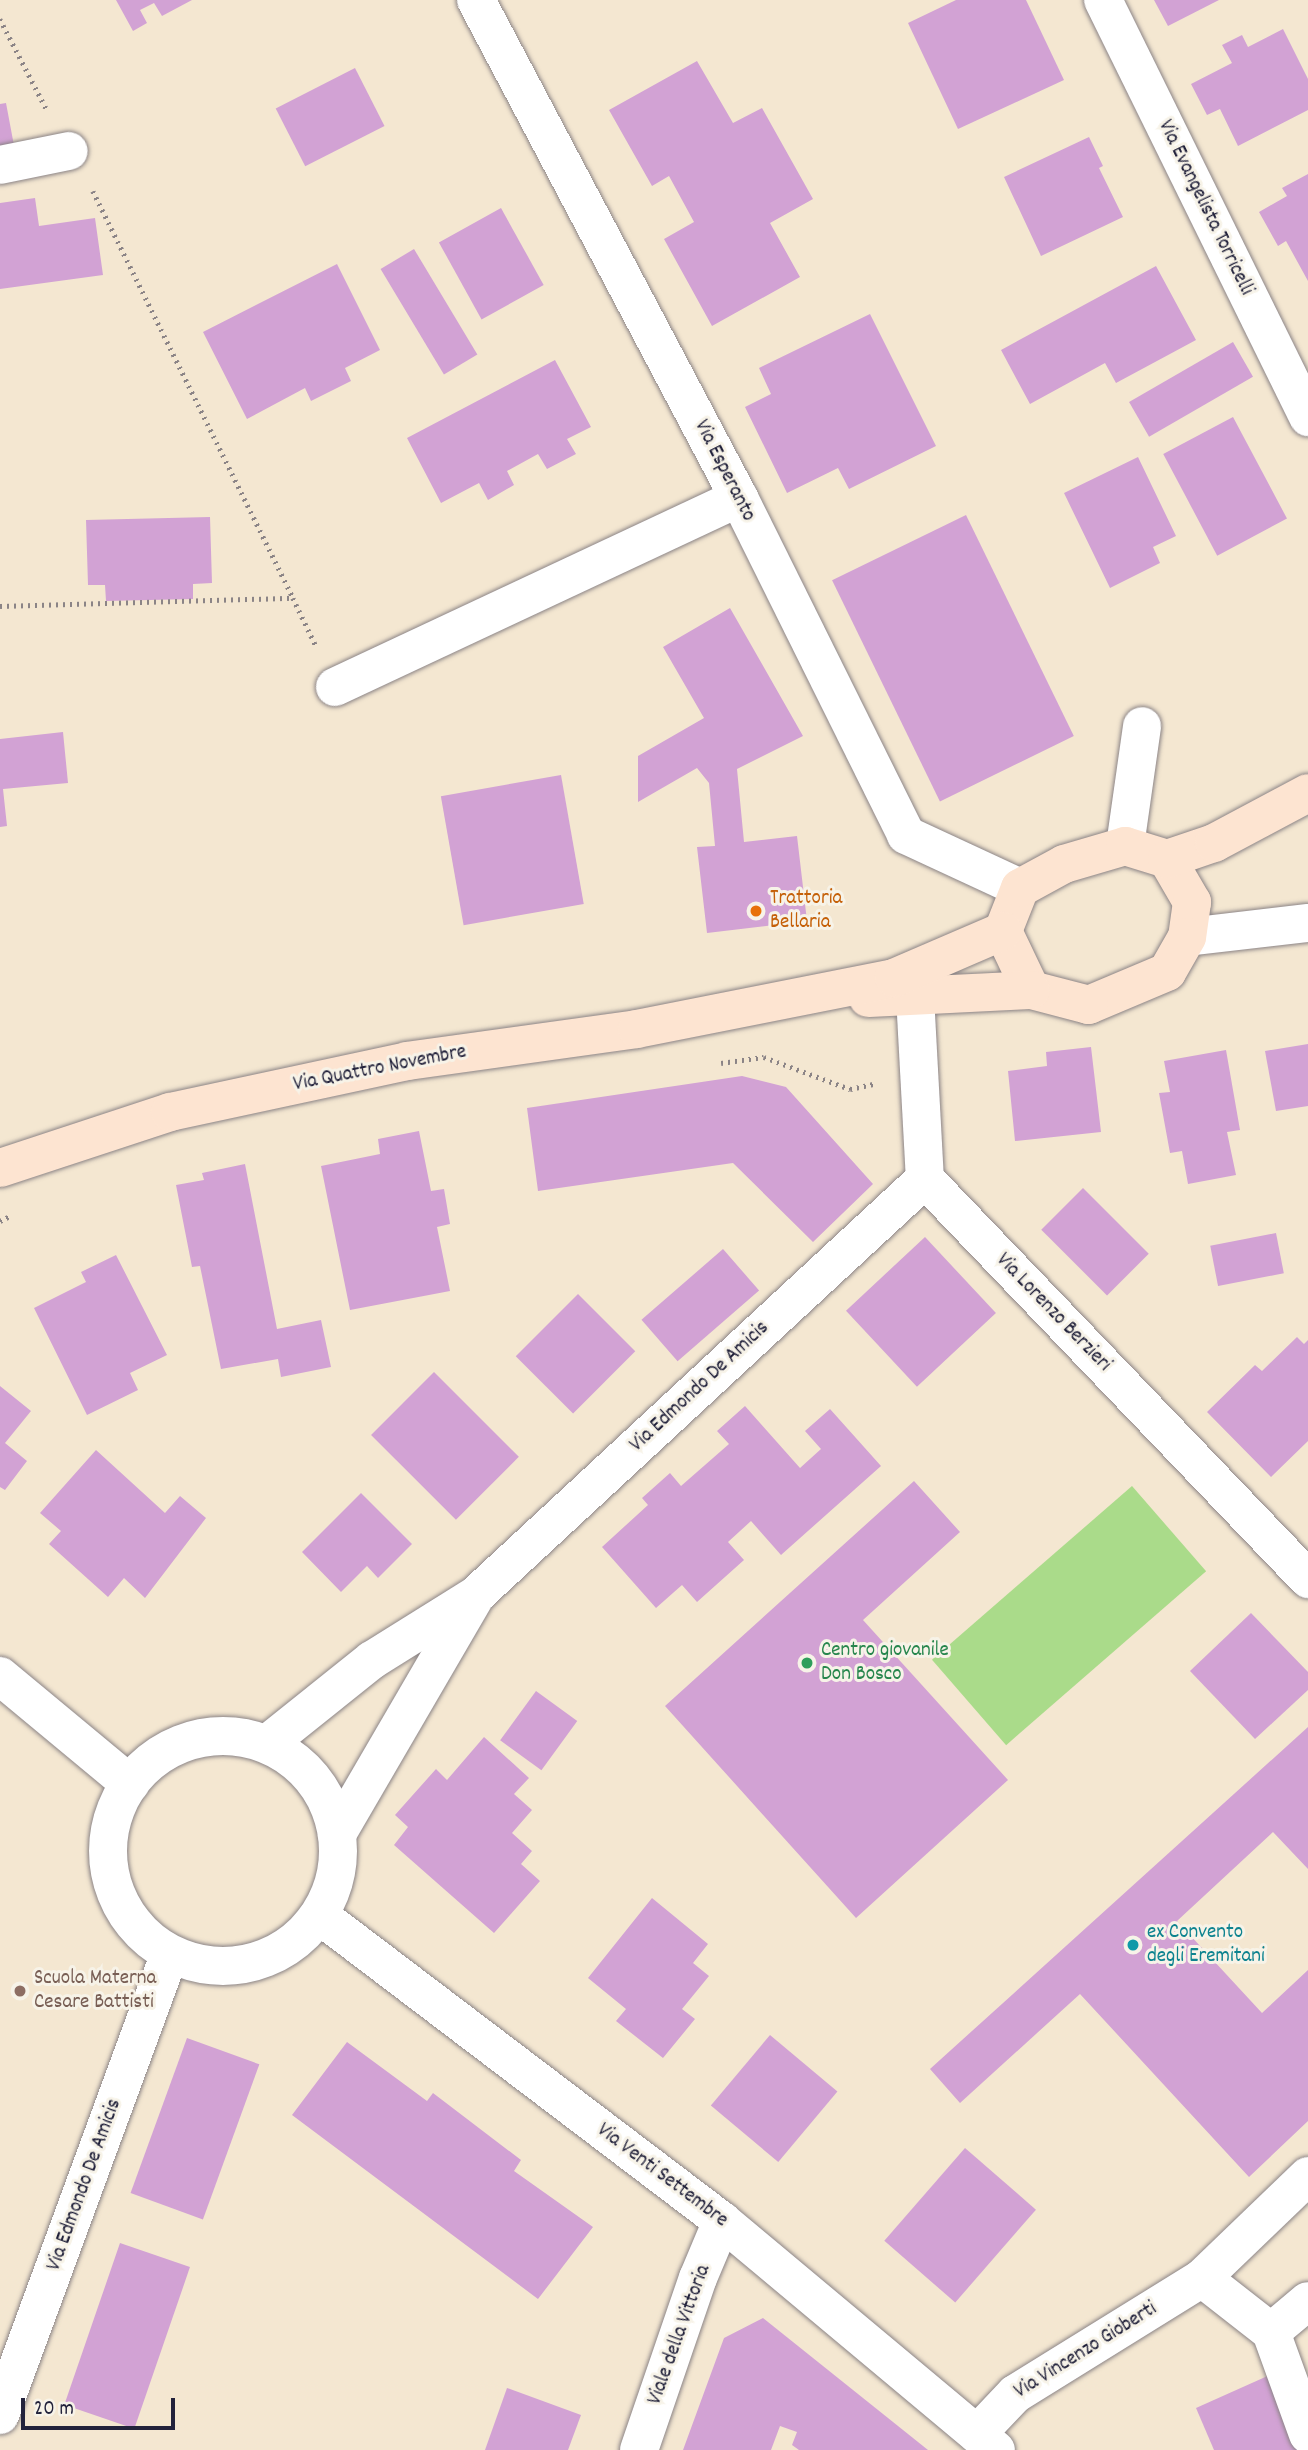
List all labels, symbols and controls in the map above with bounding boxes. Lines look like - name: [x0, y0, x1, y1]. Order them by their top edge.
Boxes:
- street label: Via Evangelista Torricelli: [1152, 116, 1258, 300]
- street label: Via Esperanto: [688, 416, 760, 526]
- place label: Trattoria Bellaria: [770, 886, 842, 936]
- marker: Trattoria Bellaria: [748, 903, 764, 919]
- street label: Via Quattro Novembre: [291, 1040, 469, 1098]
- street label: Via Lorenzo Berzieri: [990, 1248, 1116, 1378]
- street label: Via Edmondo De Amicis: [625, 1316, 775, 1458]
- place label: Centro giovanile Don Bosco: [821, 1638, 949, 1688]
- marker: Centro giovanile Don Bosco: [799, 1655, 815, 1671]
- place label: ex Convento degli Eremitani: [1147, 1920, 1265, 1970]
- marker: ex Convento degli Eremitani: [1125, 1937, 1141, 1953]
- place label: Scuola Materna Cesare Battisti: [34, 1966, 156, 2016]
- marker: Scuola Materna Cesare Battisti: [12, 1983, 28, 1999]
- street label: Via Edmondo De Amicis: [42, 2096, 128, 2274]
- street label: Via Venti Settembre: [591, 2118, 733, 2234]
- street label: Viale della Vittoria: [643, 2262, 717, 2408]
- street label: Via Vincenzo Gioberti: [1010, 2297, 1162, 2405]
- scale bar: [24, 2384, 178, 2428]
- text: 20 m: [34, 2395, 74, 2425]

